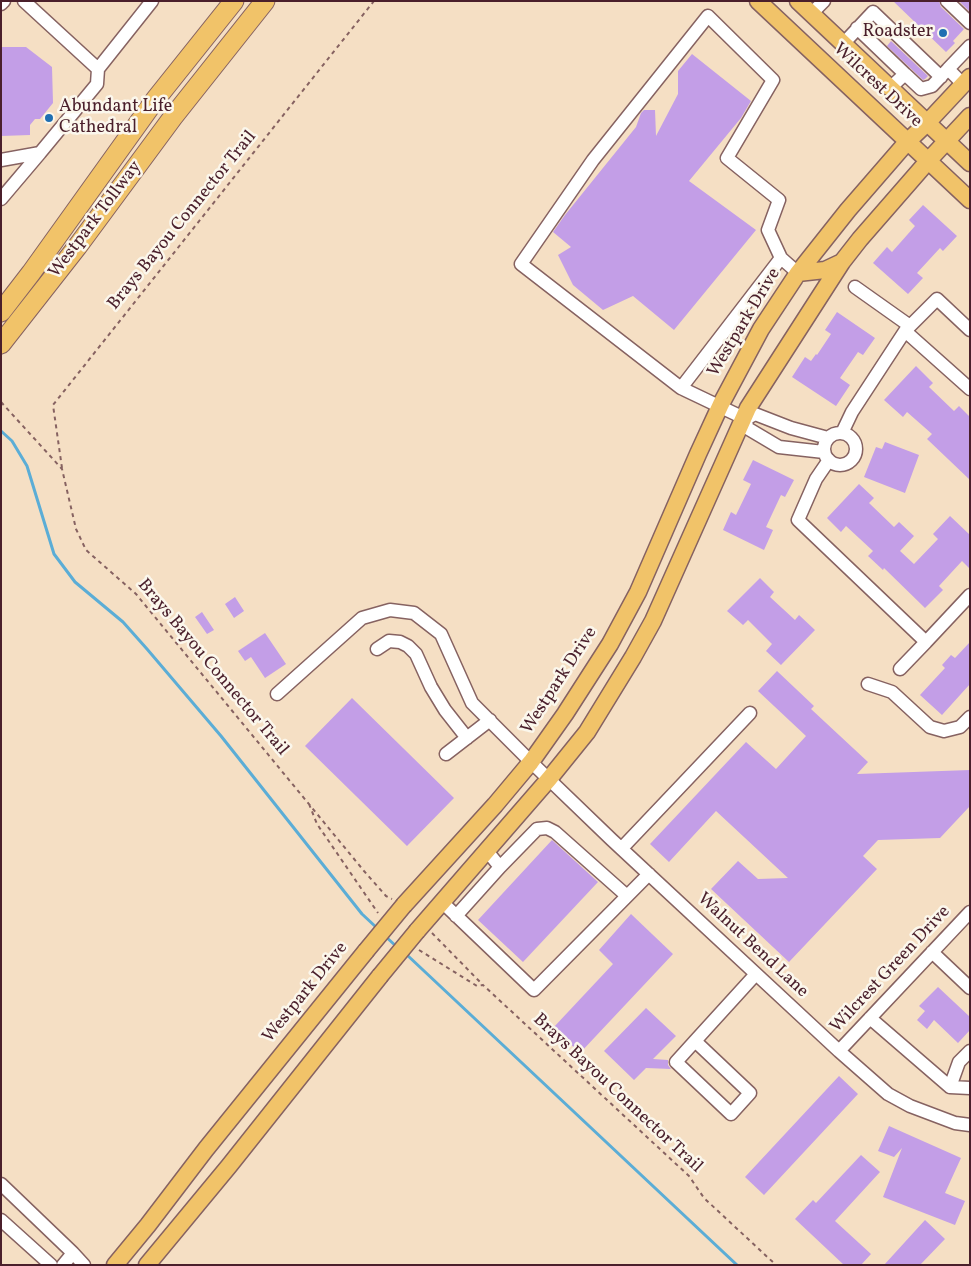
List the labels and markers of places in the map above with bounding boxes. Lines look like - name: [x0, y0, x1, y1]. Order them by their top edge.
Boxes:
- place label: Roadster: [862, 22, 933, 44]
- marker: Roadster: [937, 27, 949, 39]
- place label: Abundant Life Cathedral: [59, 97, 172, 140]
- marker: Abundant Life Cathedral: [43, 112, 55, 124]

